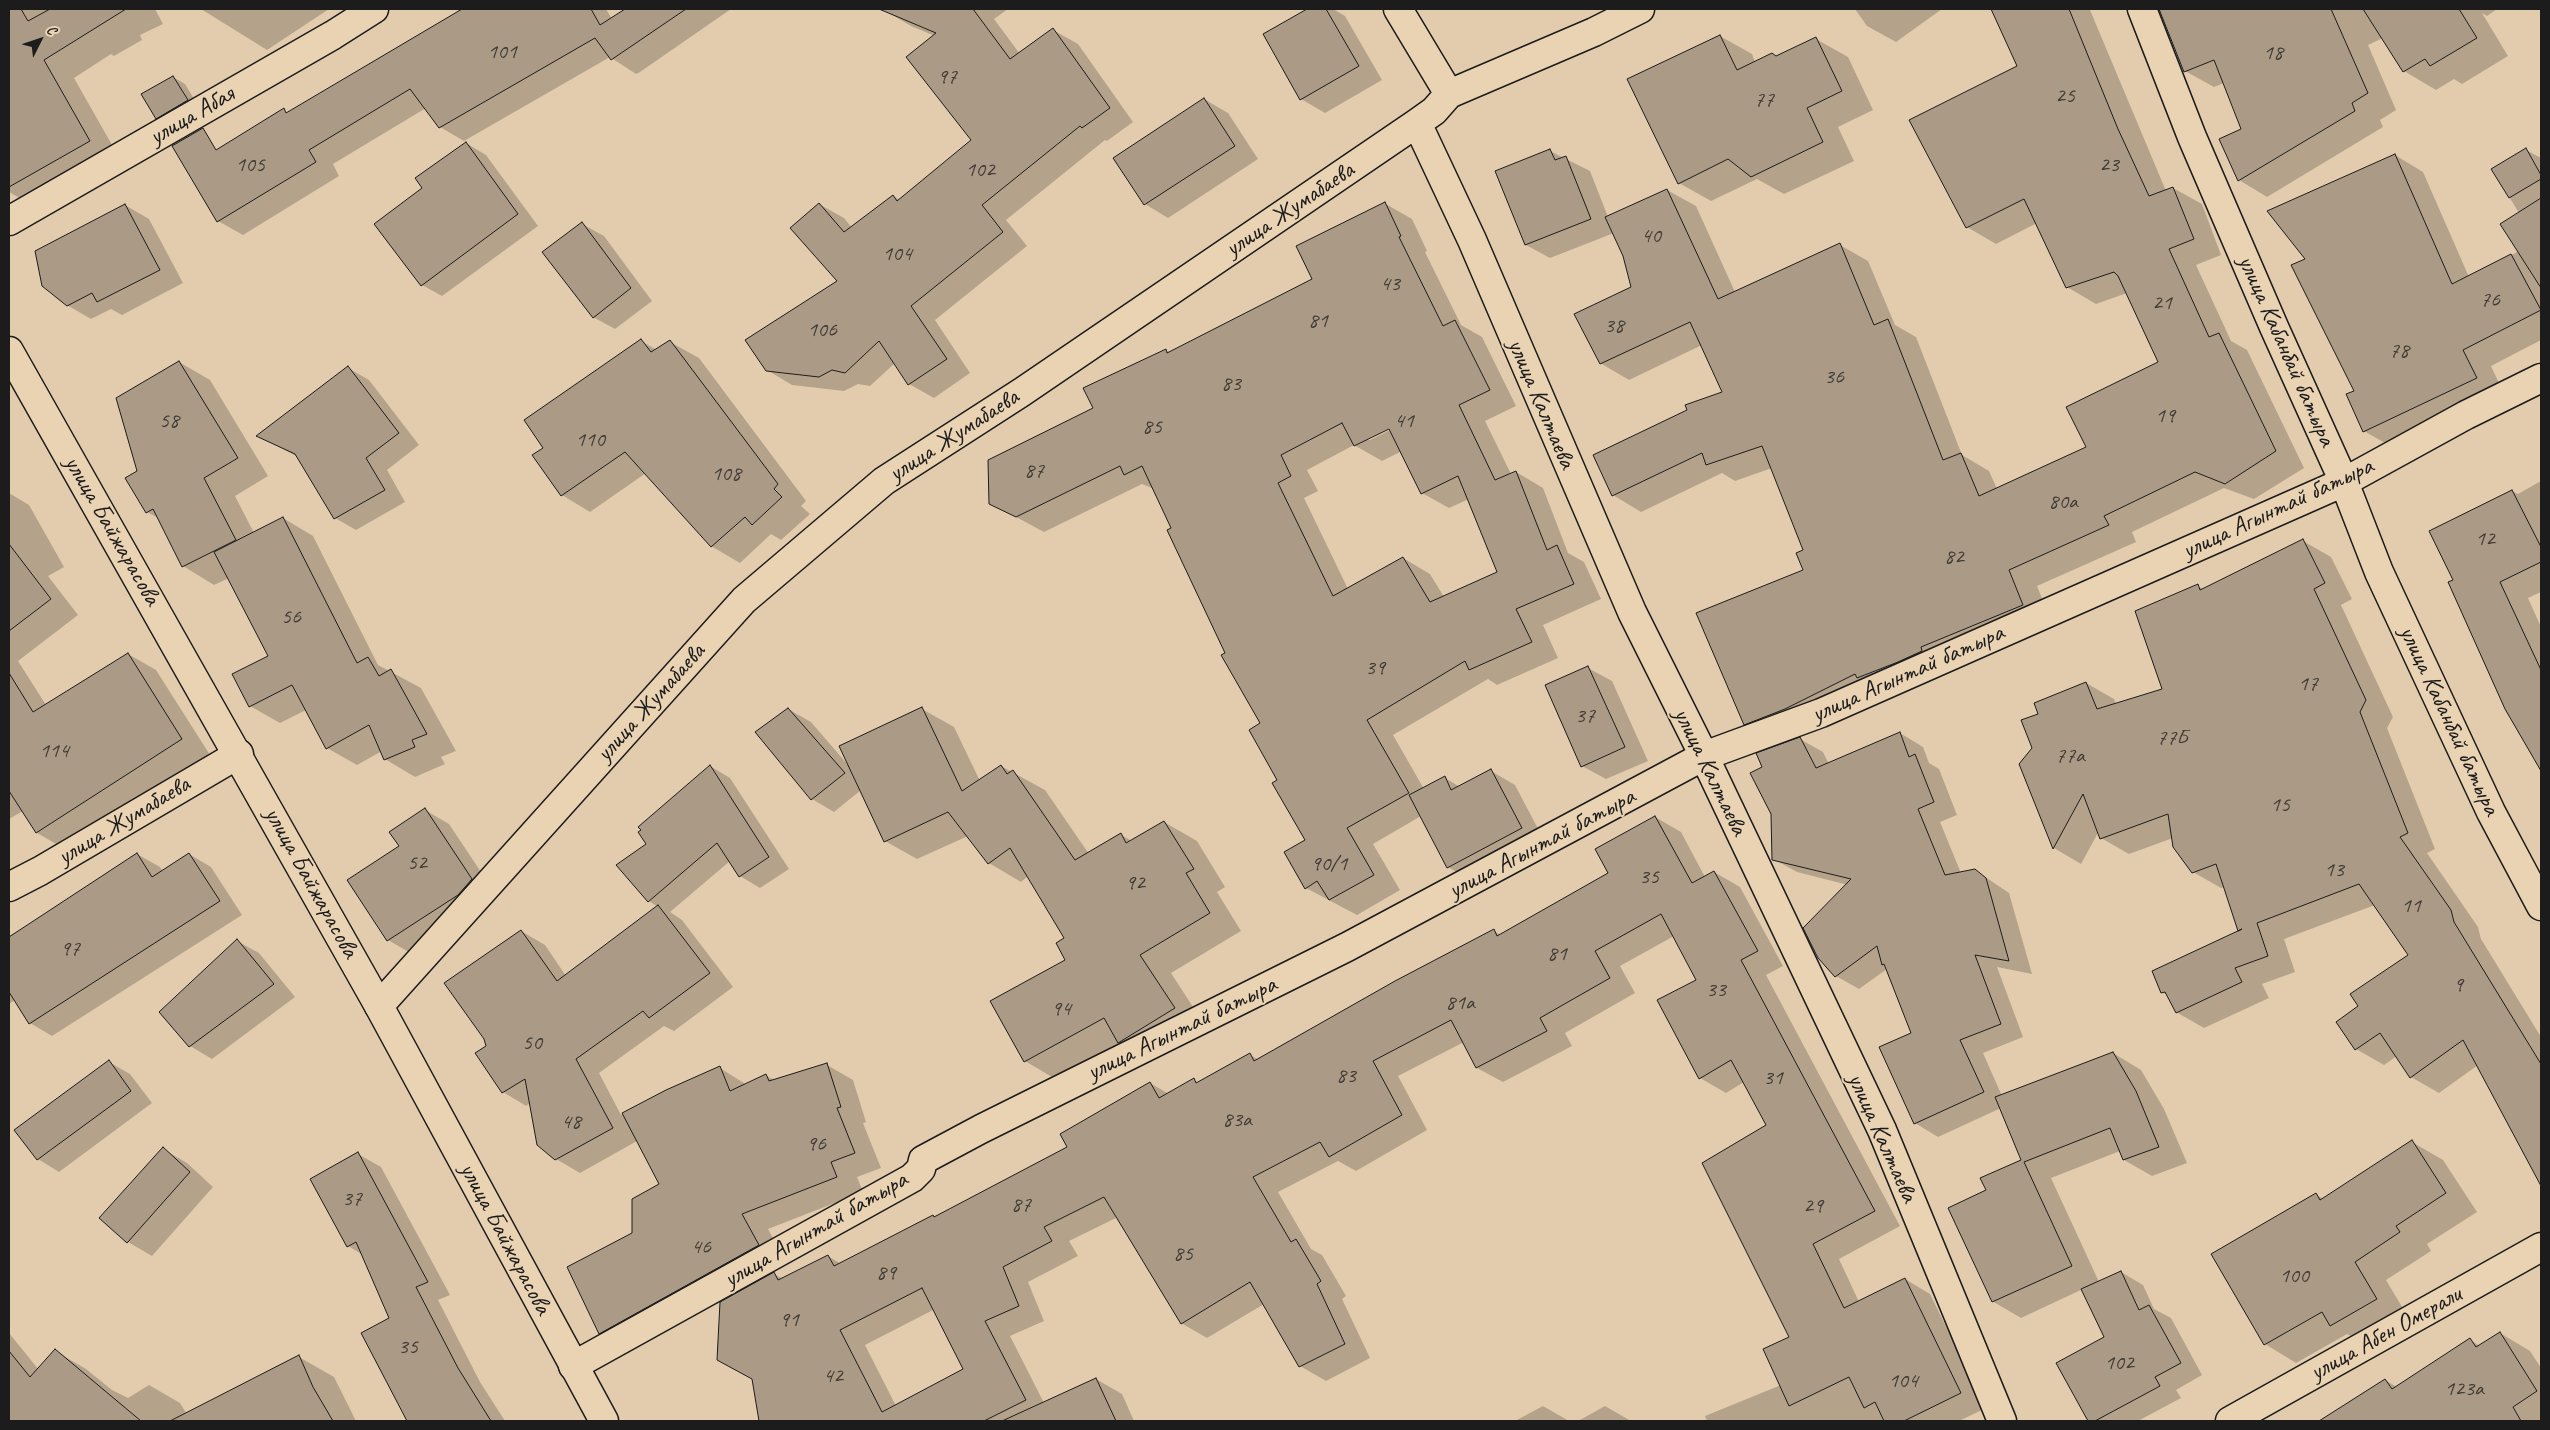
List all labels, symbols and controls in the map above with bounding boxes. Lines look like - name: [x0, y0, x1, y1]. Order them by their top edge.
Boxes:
- north arrow: [15, 15, 65, 65]
- text: С: [43, 22, 60, 38]
- house number: 101: [487, 39, 517, 65]
- house number: 18: [2263, 40, 2283, 66]
- house number: 97: [937, 64, 957, 90]
- street label: улица Абая: [144, 80, 240, 152]
- house number: 25: [2055, 83, 2075, 109]
- house number: 77: [1754, 87, 1774, 113]
- house number: 105: [235, 152, 265, 178]
- house number: 23: [2099, 152, 2119, 178]
- street label: улица Жумабаева: [1220, 156, 1360, 264]
- house number: 102: [965, 157, 995, 183]
- house number: 40: [1641, 223, 1661, 249]
- house number: 104: [882, 241, 912, 267]
- street label: улица Кабанбай батыра: [2230, 251, 2342, 451]
- house number: 43: [1380, 271, 1400, 297]
- house number: 76: [2480, 287, 2500, 313]
- house number: 21: [2152, 290, 2172, 316]
- house number: 81: [1308, 308, 1328, 334]
- house number: 38: [1604, 313, 1624, 339]
- house number: 106: [807, 317, 837, 343]
- street label: улица Калтаева: [1500, 335, 1582, 473]
- house number: 78: [2389, 338, 2409, 364]
- house number: 36: [1824, 364, 1844, 390]
- house number: 83: [1221, 371, 1241, 397]
- street label: улица Жумабаева: [883, 383, 1025, 489]
- house number: 19: [2155, 403, 2175, 429]
- house number: 58: [159, 408, 179, 434]
- house number: 41: [1394, 408, 1414, 434]
- house number: 85: [1142, 414, 1162, 440]
- house number: 110: [575, 427, 605, 453]
- street label: улица Байжарасова: [57, 451, 167, 611]
- street label: улица Агынтай батыра: [2178, 452, 2378, 566]
- house number: 87: [1024, 458, 1044, 484]
- house number: 108: [711, 461, 741, 487]
- house number: 80а: [2048, 489, 2078, 515]
- house number: 12: [2475, 526, 2495, 552]
- house number: 82: [1944, 544, 1964, 570]
- house number: 56: [281, 604, 301, 630]
- street label: улица Агынтай батыра: [1807, 618, 2009, 730]
- street label: улица Кабанбай батыра: [2392, 621, 2506, 821]
- street label: улица Жумабаева: [590, 638, 712, 768]
- house number: 39: [1365, 655, 1385, 681]
- house number: 17: [2298, 671, 2318, 697]
- house number: 37: [1575, 703, 1595, 729]
- street label: улица Калтаева: [1666, 703, 1754, 841]
- house number: 77Б: [2157, 725, 2187, 751]
- house number: 114: [39, 738, 69, 764]
- house number: 77а: [2055, 743, 2085, 769]
- street label: улица Жумабаева: [52, 770, 196, 872]
- street label: улица Агынтай батыра: [1443, 782, 1641, 906]
- house number: 15: [2270, 792, 2290, 818]
- street label: улица Байжарасова: [257, 802, 365, 964]
- house number: 52: [407, 850, 427, 876]
- house number: 90/1: [1311, 851, 1347, 877]
- house number: 13: [2324, 857, 2344, 883]
- house number: 35: [1639, 864, 1659, 890]
- house number: 92: [1125, 870, 1145, 896]
- house number: 11: [2401, 893, 2421, 919]
- house number: 97: [60, 936, 80, 962]
- house number: 81: [1547, 941, 1567, 967]
- street label: улица Агынтай батыра: [1082, 970, 1282, 1088]
- house number: 9: [2453, 972, 2463, 998]
- house number: 33: [1706, 977, 1726, 1003]
- house number: 81а: [1445, 990, 1475, 1016]
- house number: 94: [1051, 996, 1071, 1022]
- house number: 50: [522, 1030, 542, 1056]
- house number: 83: [1336, 1063, 1356, 1089]
- house number: 31: [1763, 1065, 1783, 1091]
- street label: улица Калтаева: [1840, 1069, 1924, 1207]
- house number: 83а: [1222, 1107, 1252, 1133]
- house number: 48: [561, 1109, 581, 1135]
- house number: 96: [806, 1131, 826, 1157]
- street label: улица Байжарасова: [452, 1158, 558, 1320]
- street label: улица Агынтай батыра: [719, 1165, 913, 1295]
- house number: 37: [342, 1186, 362, 1212]
- house number: 87: [1011, 1192, 1031, 1218]
- house number: 29: [1803, 1193, 1823, 1219]
- house number: 46: [691, 1234, 711, 1260]
- house number: 85: [1173, 1241, 1193, 1267]
- house number: 89: [876, 1260, 896, 1286]
- house number: 100: [2279, 1263, 2309, 1289]
- street label: улица Абен Омерали: [2305, 1280, 2467, 1388]
- house number: 91: [779, 1307, 799, 1333]
- house number: 35: [398, 1334, 418, 1360]
- house number: 102: [2104, 1350, 2134, 1376]
- house number: 42: [823, 1363, 843, 1389]
- house number: 104: [1888, 1368, 1918, 1394]
- house number: 123а: [2444, 1376, 2484, 1402]

